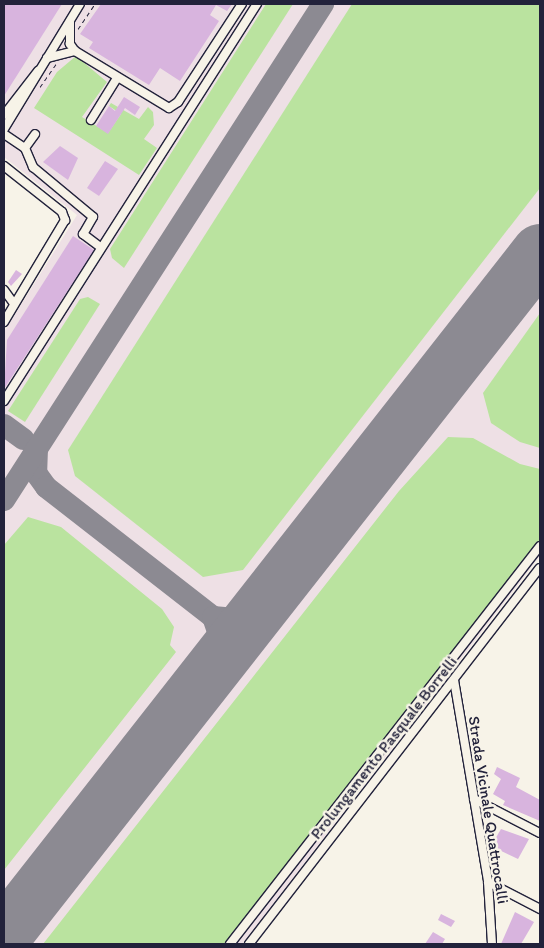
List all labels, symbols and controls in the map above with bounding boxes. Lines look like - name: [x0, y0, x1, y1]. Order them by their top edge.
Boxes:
- street label: Prolungamento Pasquale Borrelli: [307, 653, 461, 843]
- street label: Strada Vicinale Quattrocalli: [464, 715, 512, 905]

